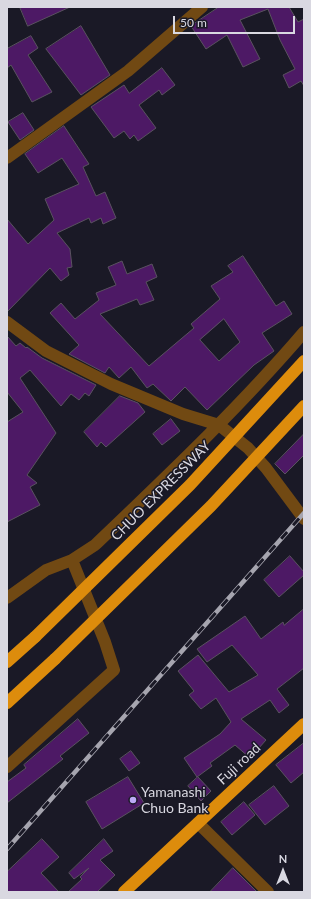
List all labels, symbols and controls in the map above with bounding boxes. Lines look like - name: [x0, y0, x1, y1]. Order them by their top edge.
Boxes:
- scale bar: [175, 8, 297, 34]
- text: 50 m: [180, 15, 207, 30]
- street label: CHUO EXPRESSWAY: [108, 438, 214, 544]
- street label: Fuji road: [214, 740, 264, 788]
- place label: Yamanashi Chuo Bank: [141, 784, 208, 816]
- marker: Yamanashi Chuo Bank: [128, 795, 138, 805]
- north arrow: [263, 851, 303, 891]
- text: N: [279, 852, 287, 865]

